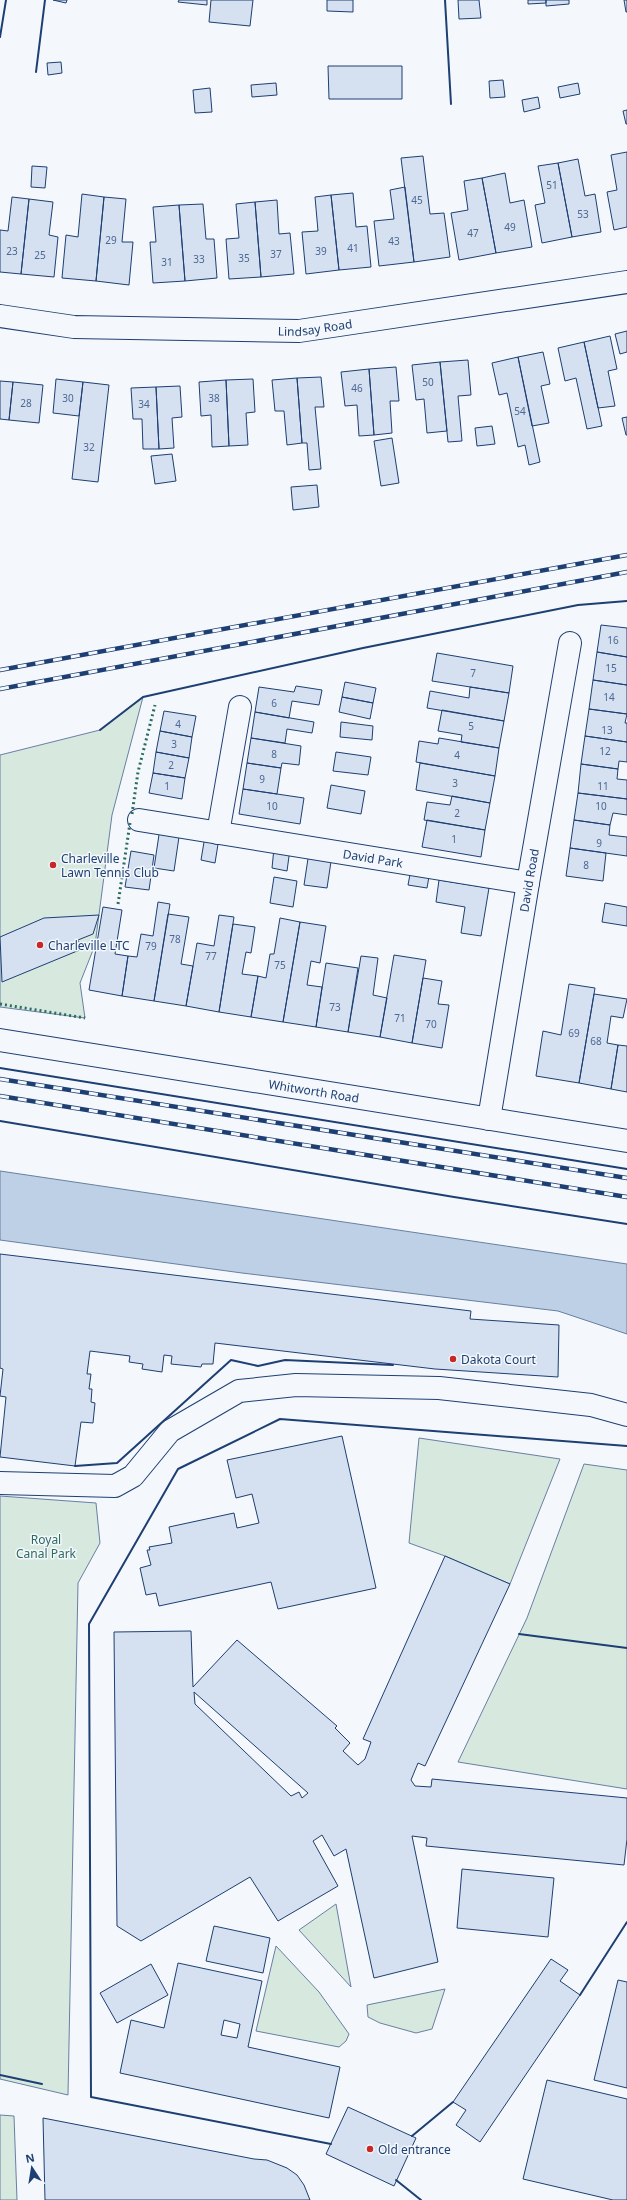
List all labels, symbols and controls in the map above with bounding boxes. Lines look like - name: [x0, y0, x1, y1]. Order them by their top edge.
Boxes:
- house number: 51: [546, 178, 558, 192]
- house number: 45: [411, 193, 423, 207]
- house number: 53: [577, 207, 589, 221]
- house number: 49: [504, 220, 516, 234]
- house number: 47: [467, 226, 479, 240]
- house number: 29: [105, 233, 117, 247]
- house number: 43: [388, 234, 400, 248]
- house number: 41: [347, 241, 359, 255]
- house number: 23: [6, 244, 18, 258]
- house number: 39: [315, 244, 327, 258]
- house number: 37: [270, 247, 282, 261]
- house number: 25: [34, 248, 46, 262]
- house number: 35: [238, 251, 250, 265]
- house number: 33: [193, 252, 205, 266]
- house number: 31: [161, 255, 173, 269]
- street label: Lindsay Road: [278, 315, 353, 340]
- house number: 50: [422, 375, 434, 389]
- house number: 46: [351, 381, 363, 395]
- house number: 30: [62, 391, 74, 405]
- house number: 38: [208, 391, 220, 405]
- house number: 28: [20, 396, 32, 410]
- house number: 34: [138, 397, 150, 411]
- house number: 54: [514, 404, 526, 418]
- house number: 32: [83, 440, 95, 454]
- house number: 16: [607, 633, 619, 647]
- house number: 15: [605, 661, 617, 675]
- house number: 7: [470, 666, 476, 680]
- house number: 14: [603, 690, 615, 704]
- house number: 6: [271, 696, 277, 710]
- house number: 4: [175, 717, 181, 731]
- house number: 5: [468, 719, 474, 733]
- house number: 13: [601, 723, 613, 737]
- house number: 3: [171, 737, 177, 751]
- house number: 12: [599, 744, 611, 758]
- house number: 8: [271, 747, 277, 761]
- house number: 4: [454, 748, 460, 762]
- house number: 2: [168, 758, 174, 772]
- house number: 9: [259, 772, 265, 786]
- house number: 3: [452, 776, 458, 790]
- house number: 1: [164, 779, 170, 793]
- house number: 11: [597, 779, 609, 793]
- house number: 10: [266, 799, 278, 813]
- house number: 10: [595, 799, 607, 813]
- house number: 2: [454, 806, 460, 820]
- house number: 1: [451, 832, 457, 846]
- house number: 9: [596, 836, 602, 850]
- street label: David Park: [342, 845, 405, 871]
- street label: David Road: [515, 847, 542, 913]
- place label: Charleville Lawn Tennis Club: [61, 850, 159, 881]
- house number: 8: [583, 858, 589, 872]
- marker: Charleville Lawn Tennis Club: [48, 860, 58, 870]
- house number: 78: [169, 932, 181, 946]
- place label: Charleville LTC: [48, 937, 130, 954]
- house number: 79: [145, 939, 157, 953]
- marker: Charleville LTC: [35, 940, 45, 950]
- house number: 77: [205, 949, 217, 963]
- house number: 75: [274, 958, 286, 972]
- house number: 73: [329, 1000, 341, 1014]
- house number: 71: [394, 1011, 406, 1025]
- house number: 70: [425, 1017, 437, 1031]
- house number: 69: [568, 1026, 580, 1040]
- house number: 68: [590, 1034, 602, 1048]
- street label: Whitworth Road: [267, 1075, 360, 1106]
- place label: Dakota Court: [461, 1351, 537, 1368]
- marker: Dakota Court: [448, 1354, 458, 1364]
- park label: Royal Canal Park: [16, 1531, 77, 1562]
- place label: Old entrance: [378, 2141, 451, 2158]
- marker: Old entrance: [365, 2144, 375, 2154]
- north arrow: [12, 2148, 52, 2188]
- text: N: [24, 2149, 36, 2166]

